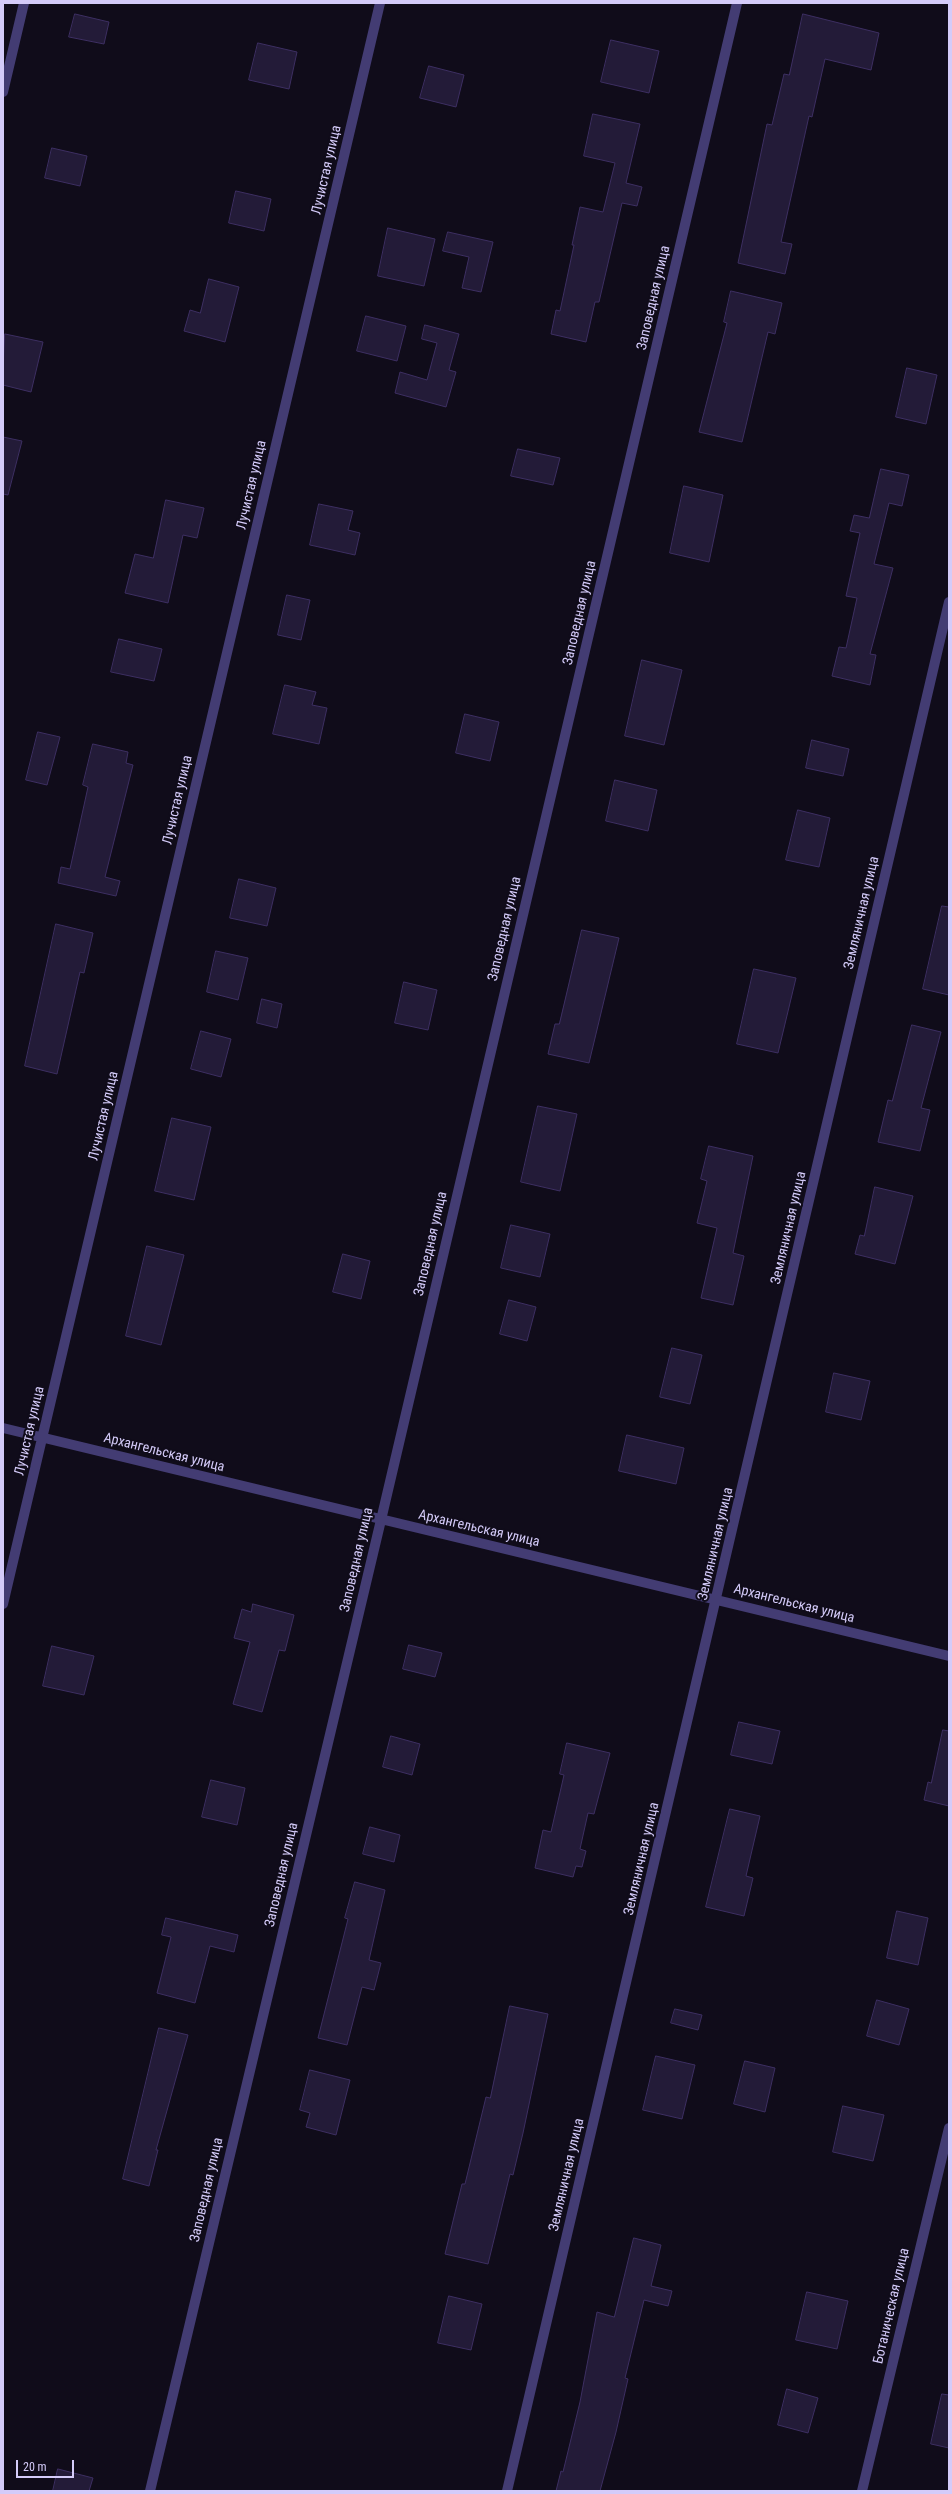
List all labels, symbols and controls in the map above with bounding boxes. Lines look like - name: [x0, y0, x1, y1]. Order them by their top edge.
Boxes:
- street label: Лучистая улица: [309, 124, 345, 216]
- street label: Заповедная улица: [634, 244, 674, 352]
- street label: Лучистая улица: [234, 439, 270, 531]
- street label: Заповедная улица: [560, 559, 600, 667]
- street label: Лучистая улица: [160, 754, 196, 846]
- street label: Земляничная улица: [841, 855, 883, 971]
- street label: Заповедная улица: [485, 875, 525, 983]
- street label: Лучистая улица: [86, 1070, 122, 1162]
- street label: Земляничная улица: [768, 1170, 810, 1286]
- street label: Заповедная улица: [411, 1190, 451, 1298]
- street label: Лучистая улица: [12, 1385, 48, 1477]
- street label: Архангельская улица: [102, 1430, 226, 1476]
- street label: Земляничная улица: [695, 1486, 737, 1602]
- street label: Заповедная улица: [337, 1506, 377, 1614]
- street label: Архангельская улица: [417, 1507, 541, 1551]
- street label: Архангельская улица: [732, 1581, 856, 1627]
- street label: Земляничная улица: [621, 1801, 663, 1917]
- street label: Заповедная улица: [262, 1821, 302, 1929]
- street label: Земляничная улица: [546, 2117, 588, 2233]
- street label: Заповедная улица: [187, 2136, 227, 2244]
- street label: Ботаническая улица: [870, 2246, 914, 2366]
- scale bar: [18, 2452, 76, 2478]
- text: 20 m: [23, 2460, 47, 2474]

